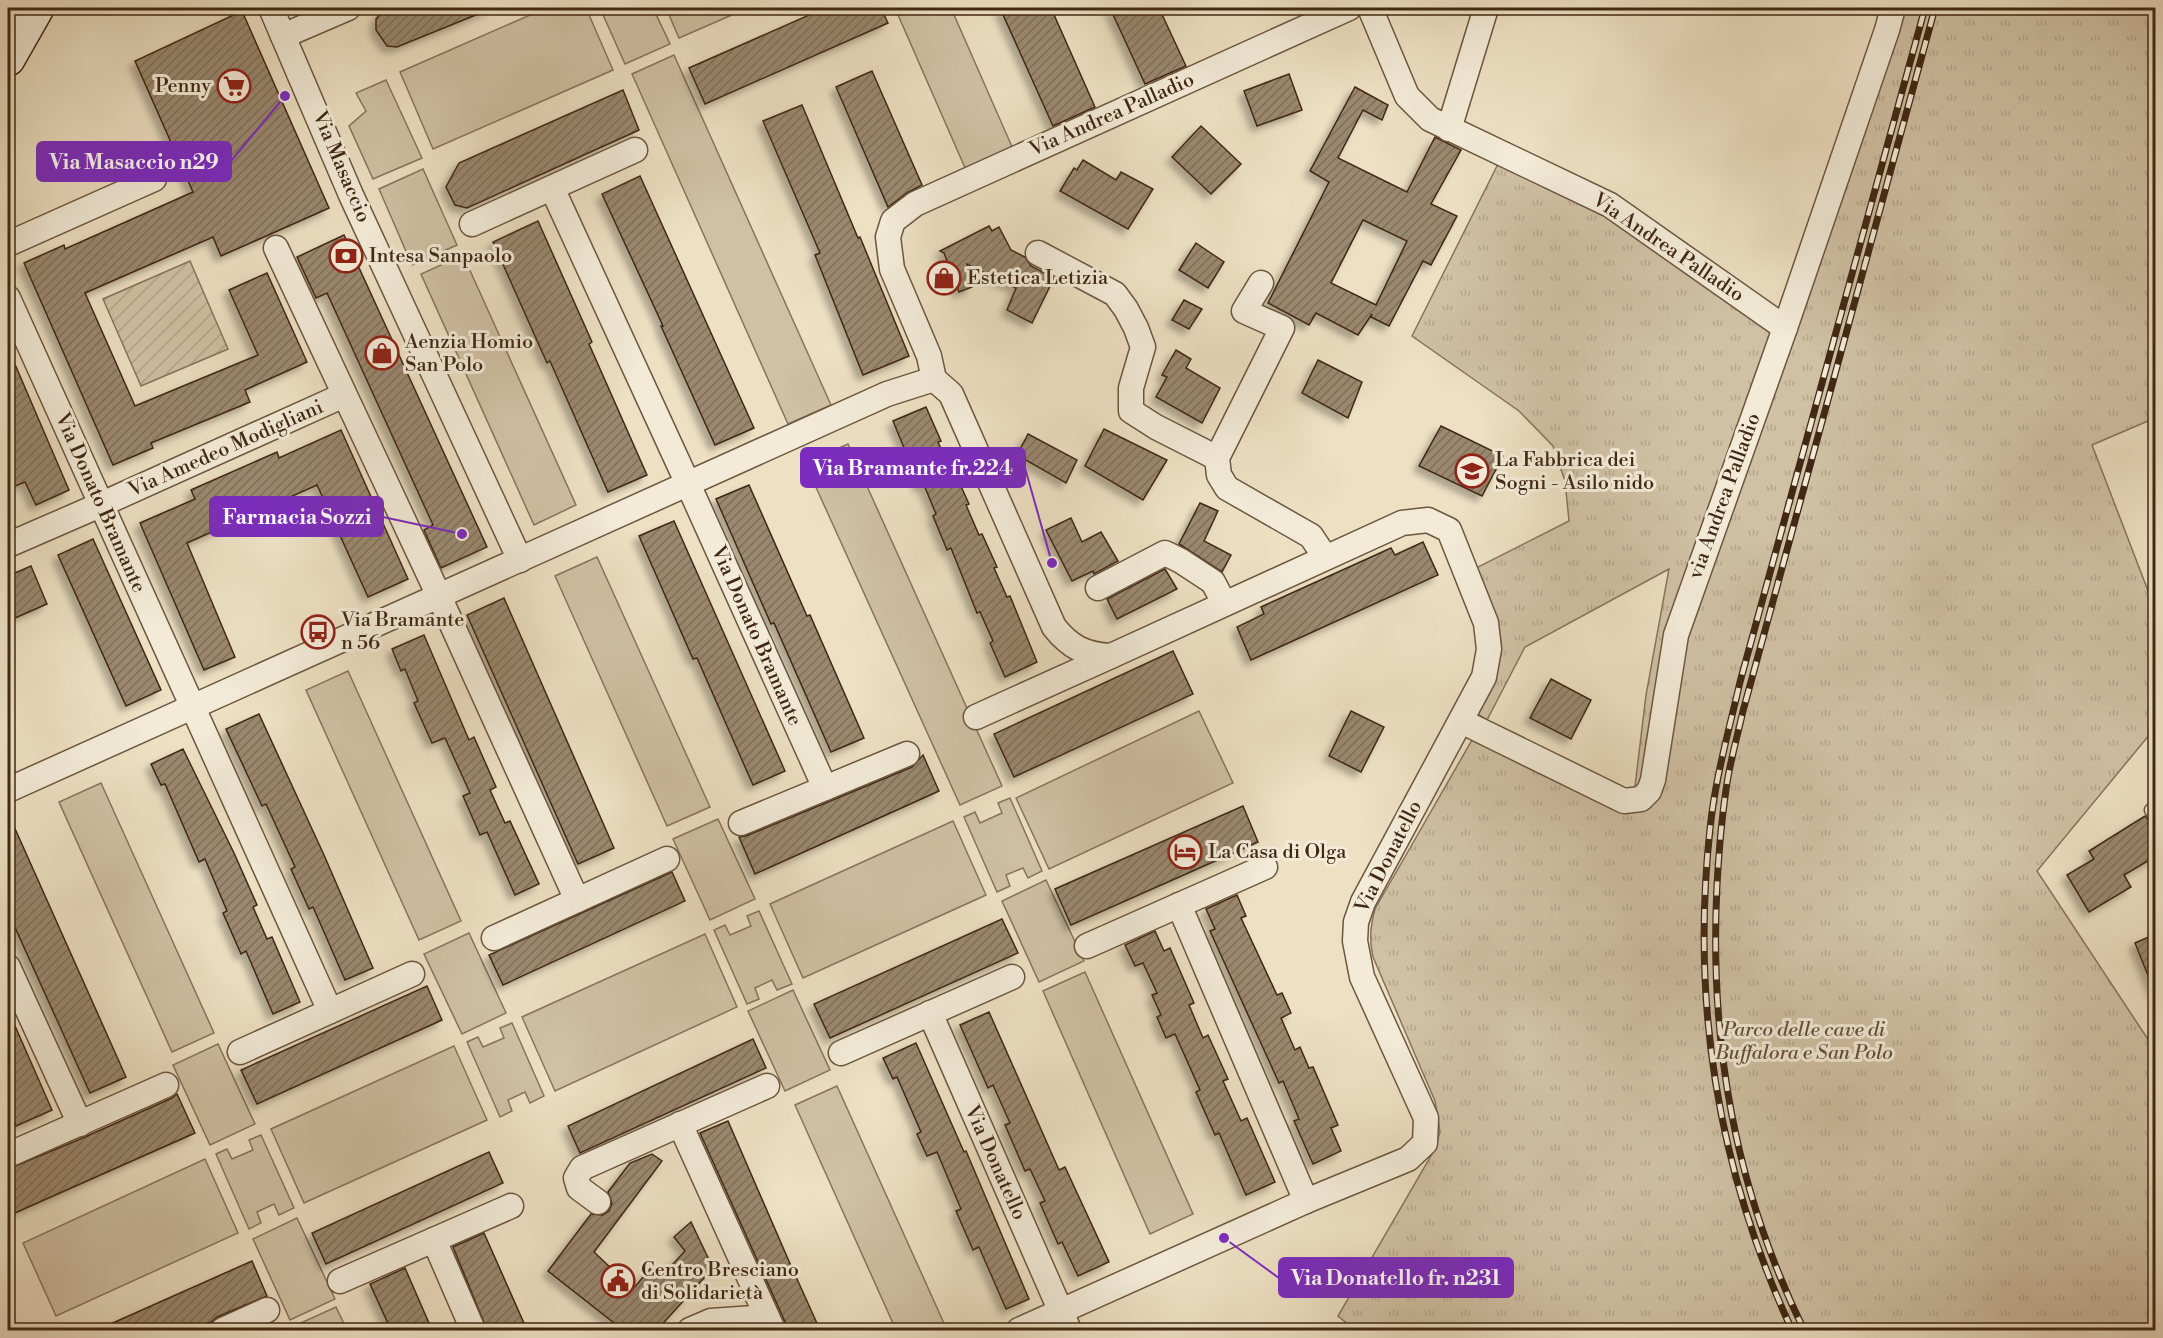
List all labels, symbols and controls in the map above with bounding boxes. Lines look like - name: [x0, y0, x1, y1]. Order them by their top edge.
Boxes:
- street label: Via Andrea Palladio: [1025, 67, 1198, 163]
- supermarket icon: Penny: [216, 68, 252, 104]
- place label: Penny: [155, 74, 211, 99]
- street label: Via Masaccio: [306, 107, 376, 227]
- callout: Via Masaccio n29: [37, 142, 231, 181]
- text: Via Masaccio n29: [48, 150, 219, 176]
- street label: Via Andrea Palladio: [1587, 187, 1749, 308]
- bank icon: Intesa Sanpaolo: [328, 238, 364, 274]
- place label: Intesa Sanpaolo: [369, 244, 512, 269]
- shop icon: Estetica Letizia: [926, 260, 962, 296]
- place label: Estetica Letizia: [967, 266, 1109, 291]
- place label: Aenzia Homio San Polo: [404, 330, 533, 378]
- shop icon: Aenzia Homio San Polo: [364, 335, 400, 371]
- street label: Via Amedeo Modigliani: [124, 395, 328, 504]
- street label: Via Donato Bramante: [49, 408, 151, 597]
- street label: via Andrea Palladio: [1683, 410, 1767, 583]
- callout: Via Bramante fr.224: [801, 448, 1025, 487]
- place label: La Fabbrica dei Sogni - Asilo nido: [1495, 448, 1654, 496]
- school or university icon: La Fabbrica dei Sogni - Asilo nido: [1454, 453, 1490, 489]
- text: Via Bramante fr.224: [812, 456, 1013, 482]
- callout: Farmacia Sozzi: [210, 497, 383, 536]
- text: Farmacia Sozzi: [222, 505, 372, 531]
- street label: Via Donato Bramante: [705, 541, 807, 730]
- place label: Via Bramante n 56: [340, 608, 464, 656]
- bus stop icon: Via Bramante n 56: [300, 614, 336, 650]
- street label: Via Donatello: [1350, 797, 1428, 918]
- hotel icon: La Casa di Olga: [1167, 834, 1203, 870]
- place label: La Casa di Olga: [1208, 840, 1347, 865]
- park label: Parco delle cave di Buffalora e San Polo: [1714, 1018, 1893, 1066]
- street label: Via Donatello: [958, 1101, 1031, 1224]
- place label: Centro Bresciano di Solidarietà: [641, 1258, 799, 1306]
- callout: Via Donatello fr. n231: [1279, 1258, 1513, 1297]
- public building icon: Centro Bresciano di Solidarietà: [600, 1263, 636, 1299]
- text: Via Donatello fr. n231: [1290, 1266, 1501, 1292]

